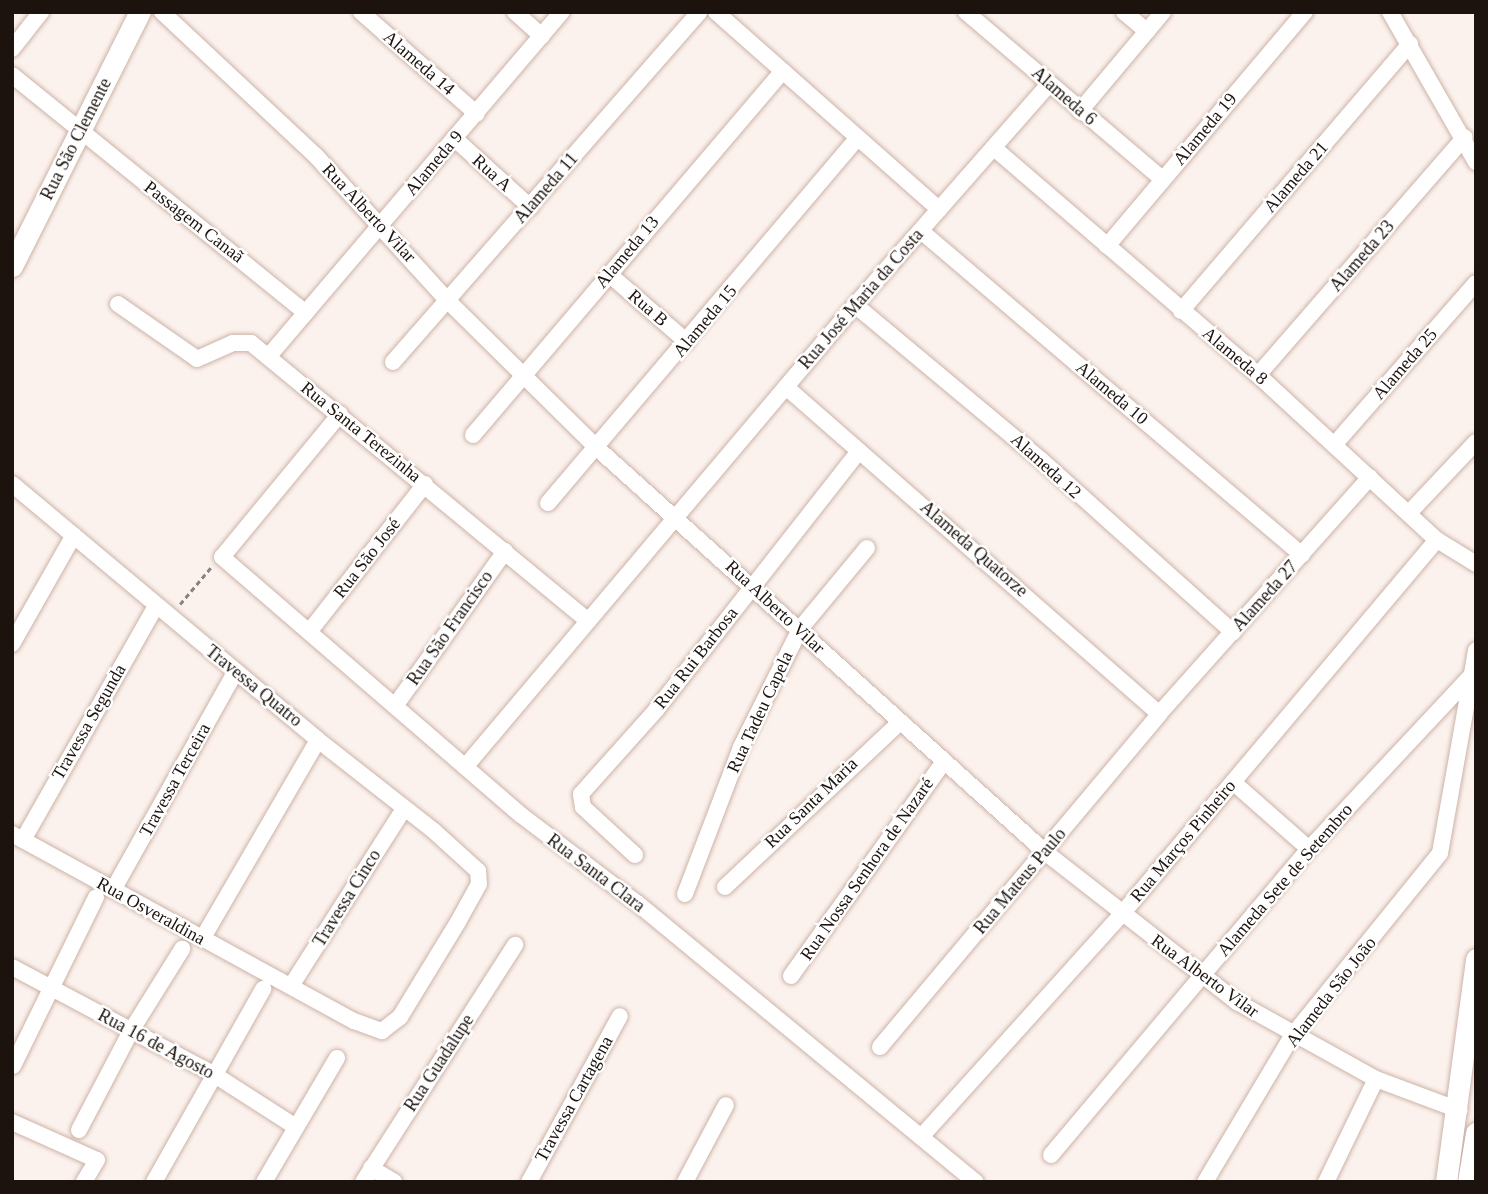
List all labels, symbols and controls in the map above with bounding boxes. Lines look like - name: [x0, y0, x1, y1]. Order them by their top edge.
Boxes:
- street label: Alameda 14: [379, 26, 459, 100]
- street label: Alameda 6: [1027, 62, 1101, 130]
- street label: Rua São Clemente: [36, 74, 116, 204]
- street label: Alameda 19: [1169, 89, 1241, 169]
- street label: Alameda 9: [401, 126, 467, 200]
- street label: Alameda 21: [1259, 137, 1333, 217]
- street label: Alameda 11: [509, 148, 583, 228]
- street label: Rua A: [467, 149, 517, 197]
- street label: Rua Alberto Vilar: [317, 159, 421, 267]
- street label: Passagem Canaã: [140, 176, 248, 268]
- street label: Alameda 13: [591, 212, 663, 292]
- street label: Alameda 23: [1325, 216, 1399, 296]
- street label: Rua José Maria da Costa: [794, 224, 928, 374]
- street label: Alameda 15: [669, 281, 741, 361]
- street label: Rua B: [624, 285, 672, 331]
- street label: Alameda 8: [1198, 323, 1272, 389]
- street label: Alameda 25: [1368, 324, 1442, 404]
- street label: Alameda 10: [1072, 357, 1152, 429]
- street label: Rua Santa Terezinha: [296, 377, 426, 487]
- street label: Alameda 12: [1006, 429, 1086, 503]
- street label: Alameda Quatorze: [916, 496, 1032, 602]
- street label: Rua São José: [329, 514, 405, 602]
- street label: Rua Alberto Vilar: [721, 555, 829, 659]
- street label: Alameda 27: [1228, 556, 1302, 636]
- street label: Rua São Francisco: [402, 567, 498, 689]
- street label: Rua Rui Barbosa: [650, 603, 742, 713]
- street label: Travessa Quatro: [201, 641, 307, 731]
- street label: Rua Tadeu Capela: [722, 648, 798, 776]
- street label: Travessa Segunda: [47, 660, 131, 784]
- street label: Travessa Terceira: [135, 719, 215, 841]
- street label: Rua Santa Maria: [760, 753, 862, 853]
- street label: Rua Nossa Senhora de Nazaré: [796, 774, 938, 964]
- street label: Rua Marços Pinheiro: [1126, 775, 1240, 907]
- street label: Alameda Sete de Setembro: [1213, 799, 1357, 961]
- street label: Rua Mateus Paulo: [969, 824, 1071, 938]
- street label: Rua Santa Clara: [543, 829, 649, 917]
- street label: Travessa Cinco: [308, 845, 386, 951]
- street label: Rua Osveraldina: [93, 872, 209, 950]
- street label: Rua Alberto Vilar: [1147, 929, 1263, 1023]
- street label: Alameda São João: [1281, 933, 1381, 1051]
- street label: Rua 16 de Agosto: [94, 1004, 218, 1084]
- street label: Rua Guadalupe: [400, 1010, 478, 1116]
- street label: Travessa Cartagena: [530, 1032, 618, 1166]

